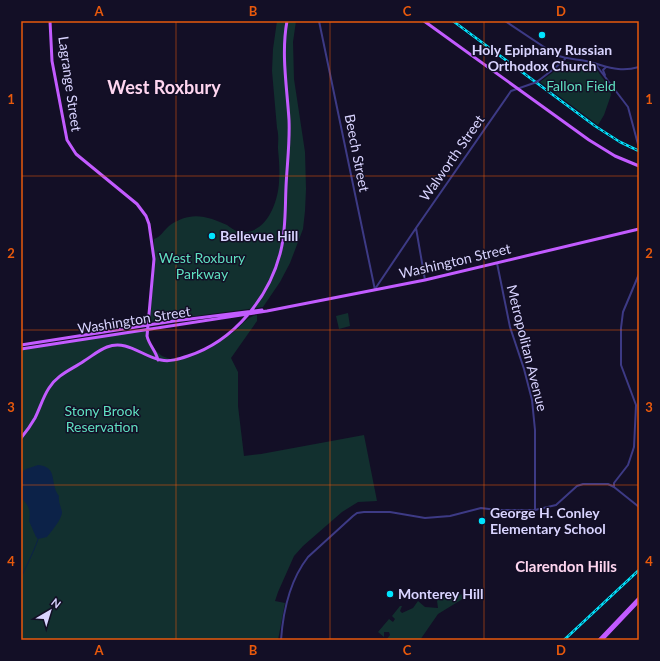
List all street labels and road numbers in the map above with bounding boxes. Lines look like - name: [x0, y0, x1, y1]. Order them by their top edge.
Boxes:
- street label: Lagrange Street: [55, 35, 86, 133]
- street label: Walworth Street: [416, 111, 488, 204]
- street label: Beech Street: [342, 113, 373, 193]
- street label: Washington Street: [397, 239, 512, 282]
- street label: Metropolitan Avenue: [504, 283, 551, 413]
- street label: Washington Street: [76, 302, 192, 337]

